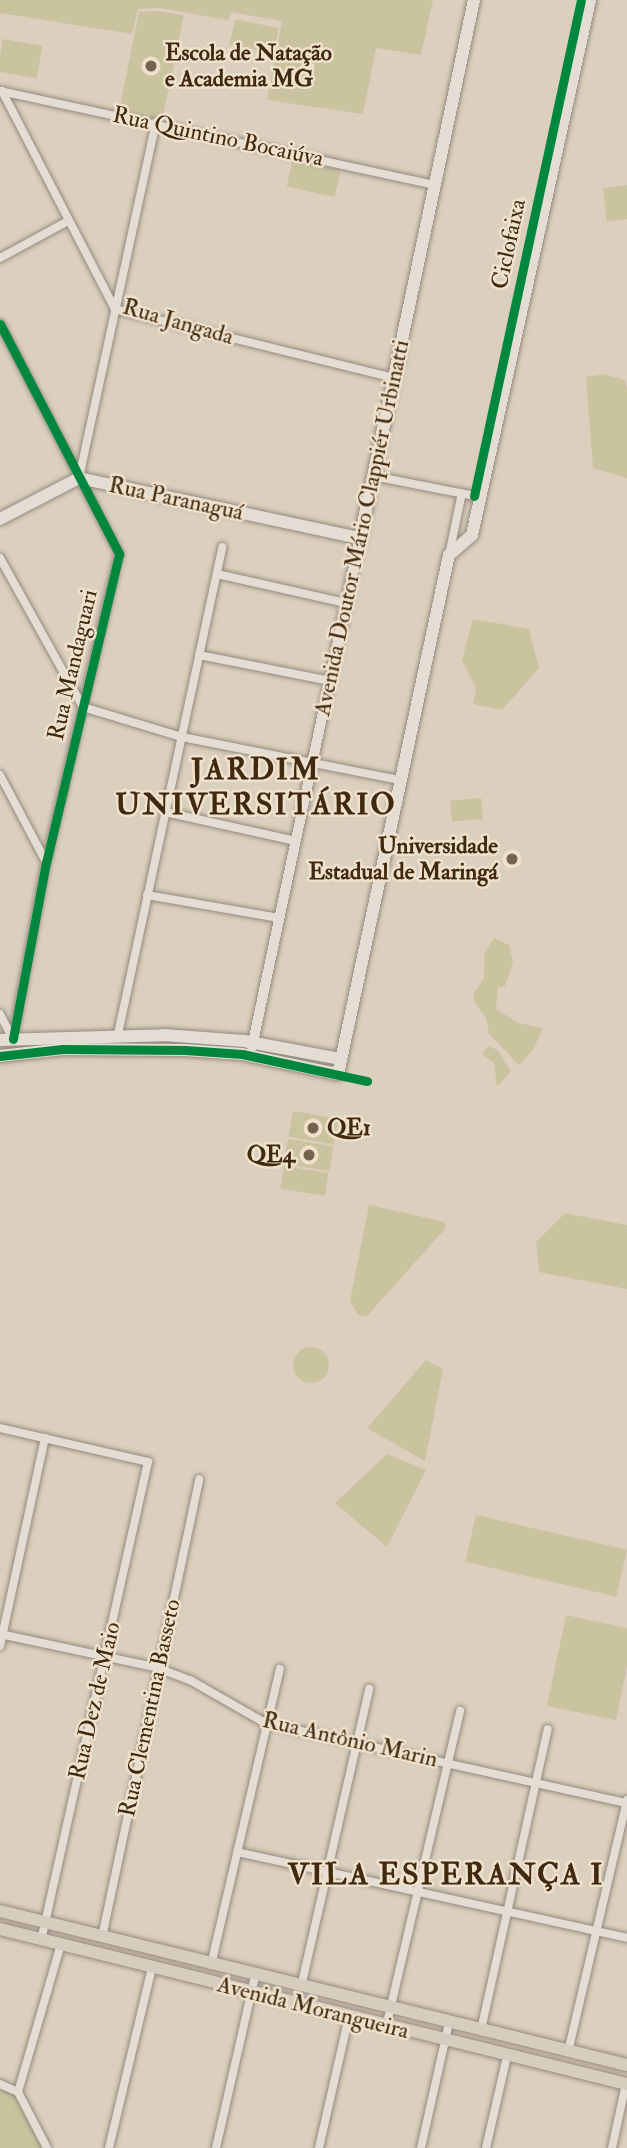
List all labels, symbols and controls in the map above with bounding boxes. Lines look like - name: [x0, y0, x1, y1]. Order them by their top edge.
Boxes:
- place label: Escola de Natação e Academia MG: [165, 39, 332, 93]
- marker: Escola de Natação e Academia MG: [143, 58, 159, 74]
- street label: Rua Quintino Bocaiúva: [110, 101, 326, 173]
- street label: Ciclofaixa: [486, 196, 532, 292]
- street label: Rua Jangada: [119, 293, 237, 351]
- street label: Avenida Doutor Mário Clappiér Urbinatti: [309, 337, 415, 719]
- street label: Rua Paranaguá: [106, 471, 246, 527]
- street label: Rua Mandaguari: [42, 587, 104, 743]
- district label: JARDIM UNIVERSITÁRIO: [117, 752, 395, 822]
- place label: Universidade Estadual de Maringá: [309, 832, 498, 886]
- marker: Universidade Estadual de Maringá: [504, 851, 520, 867]
- place label: QE1: [327, 1114, 371, 1142]
- marker: QE1: [305, 1120, 321, 1136]
- place label: QE4: [247, 1141, 295, 1169]
- marker: QE4: [301, 1147, 317, 1163]
- street label: Rua Clementina Basseto: [113, 1597, 187, 1819]
- street label: Rua Dez de Maio: [63, 1619, 127, 1783]
- street label: Rua Antônio Marin: [260, 1706, 440, 1774]
- district label: VILA ESPERANÇA I: [290, 1857, 602, 1893]
- street label: Avenida Morangueira: [214, 1971, 412, 2045]

